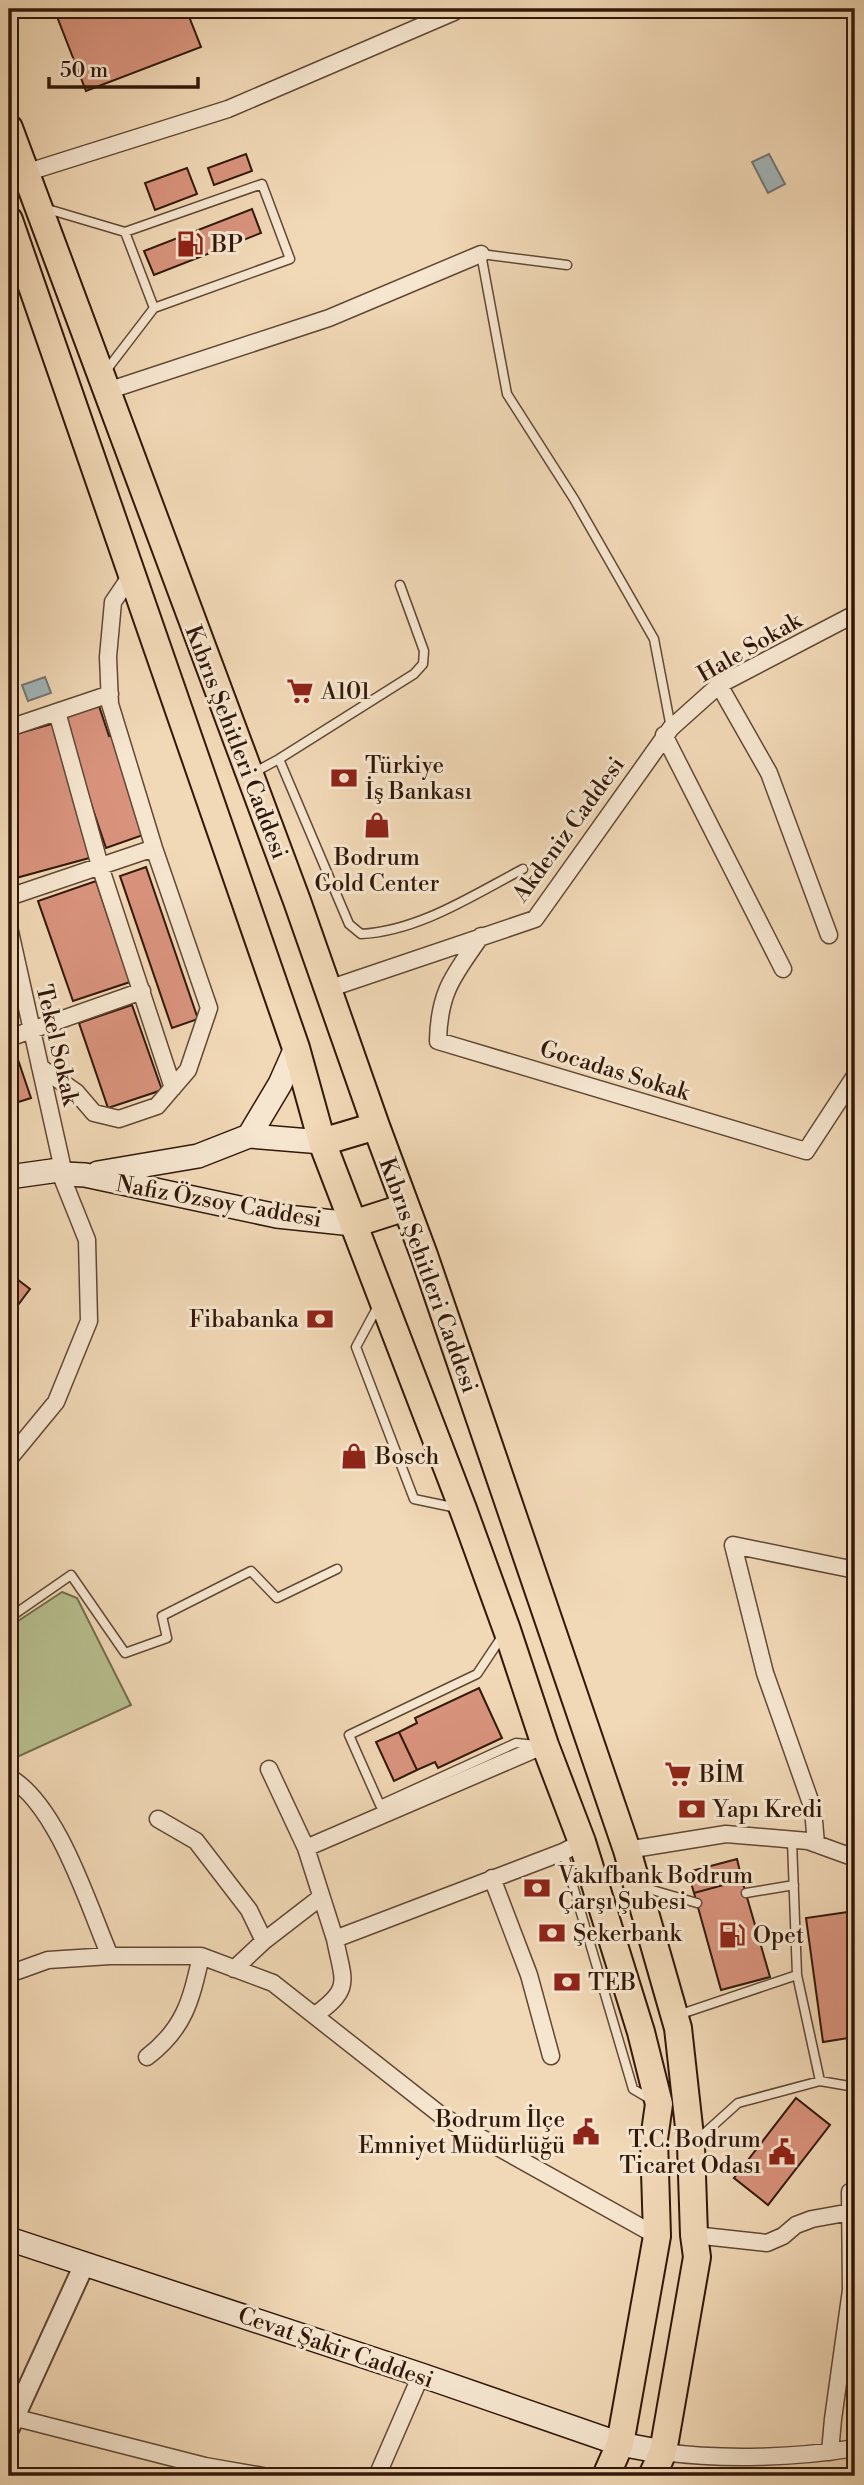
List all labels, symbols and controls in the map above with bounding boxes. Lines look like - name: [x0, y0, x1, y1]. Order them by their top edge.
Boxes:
- scale bar: [49, 46, 198, 90]
- text: 50 m: [60, 58, 108, 84]
- fuel station icon: BP: [175, 229, 205, 259]
- place label: BP: [210, 231, 243, 259]
- street label: Hale Sokak: [692, 606, 807, 689]
- street label: Kıbrıs Şehitleri Caddesi: [179, 622, 294, 863]
- supermarket icon: A101: [285, 676, 315, 706]
- place label: A101: [320, 678, 370, 706]
- place label: Türkiye İş Bankası: [365, 752, 472, 806]
- street label: Akdeniz Caddesi: [506, 752, 631, 908]
- bank icon: Türkiye İş Bankası: [329, 763, 359, 793]
- shop icon: Bodrum Gold Center: [362, 810, 392, 840]
- place label: Bodrum Gold Center: [314, 844, 440, 898]
- street label: Tekel Sokak: [30, 982, 85, 1109]
- street label: Gocadas Sokak: [536, 1035, 694, 1107]
- street label: Kıbrıs Şehitleri Caddesi: [372, 1154, 484, 1397]
- street label: Nafiz Özsoy Caddesi: [114, 1168, 324, 1234]
- bank icon: Fibabanka: [305, 1304, 335, 1334]
- place label: Fibabanka: [189, 1306, 299, 1334]
- shop icon: Bosch: [339, 1441, 369, 1471]
- place label: Bosch: [374, 1443, 440, 1471]
- supermarket icon: BİM: [663, 1759, 693, 1789]
- place label: BİM: [698, 1759, 745, 1789]
- bank icon: Yapı Kredi: [677, 1794, 707, 1824]
- place label: Yapı Kredi: [712, 1796, 823, 1824]
- place label: Vakıfbank Bodrum Çarşı Şubesi: [557, 1862, 753, 1916]
- bank icon: Vakıfbank Bodrum Çarşı Şubesi: [522, 1873, 552, 1903]
- bank icon: Şekerbank: [537, 1918, 567, 1948]
- place label: Şekerbank: [573, 1920, 682, 1948]
- fuel station icon: Opet: [717, 1920, 747, 1950]
- place label: Opet: [753, 1922, 804, 1950]
- bank icon: TEB: [552, 1967, 582, 1997]
- place label: TEB: [588, 1969, 636, 1997]
- place label: Bodrum İlçe Emniyet Müdürlüğü: [358, 2104, 565, 2160]
- public building icon: Bodrum İlçe Emniyet Müdürlüğü: [571, 2117, 601, 2147]
- place label: T.C. Bodrum Ticaret Odası: [620, 2126, 761, 2180]
- public building icon: T.C. Bodrum Ticaret Odası: [767, 2137, 797, 2167]
- street label: Cevat Şakir Caddesi: [234, 2301, 437, 2395]

